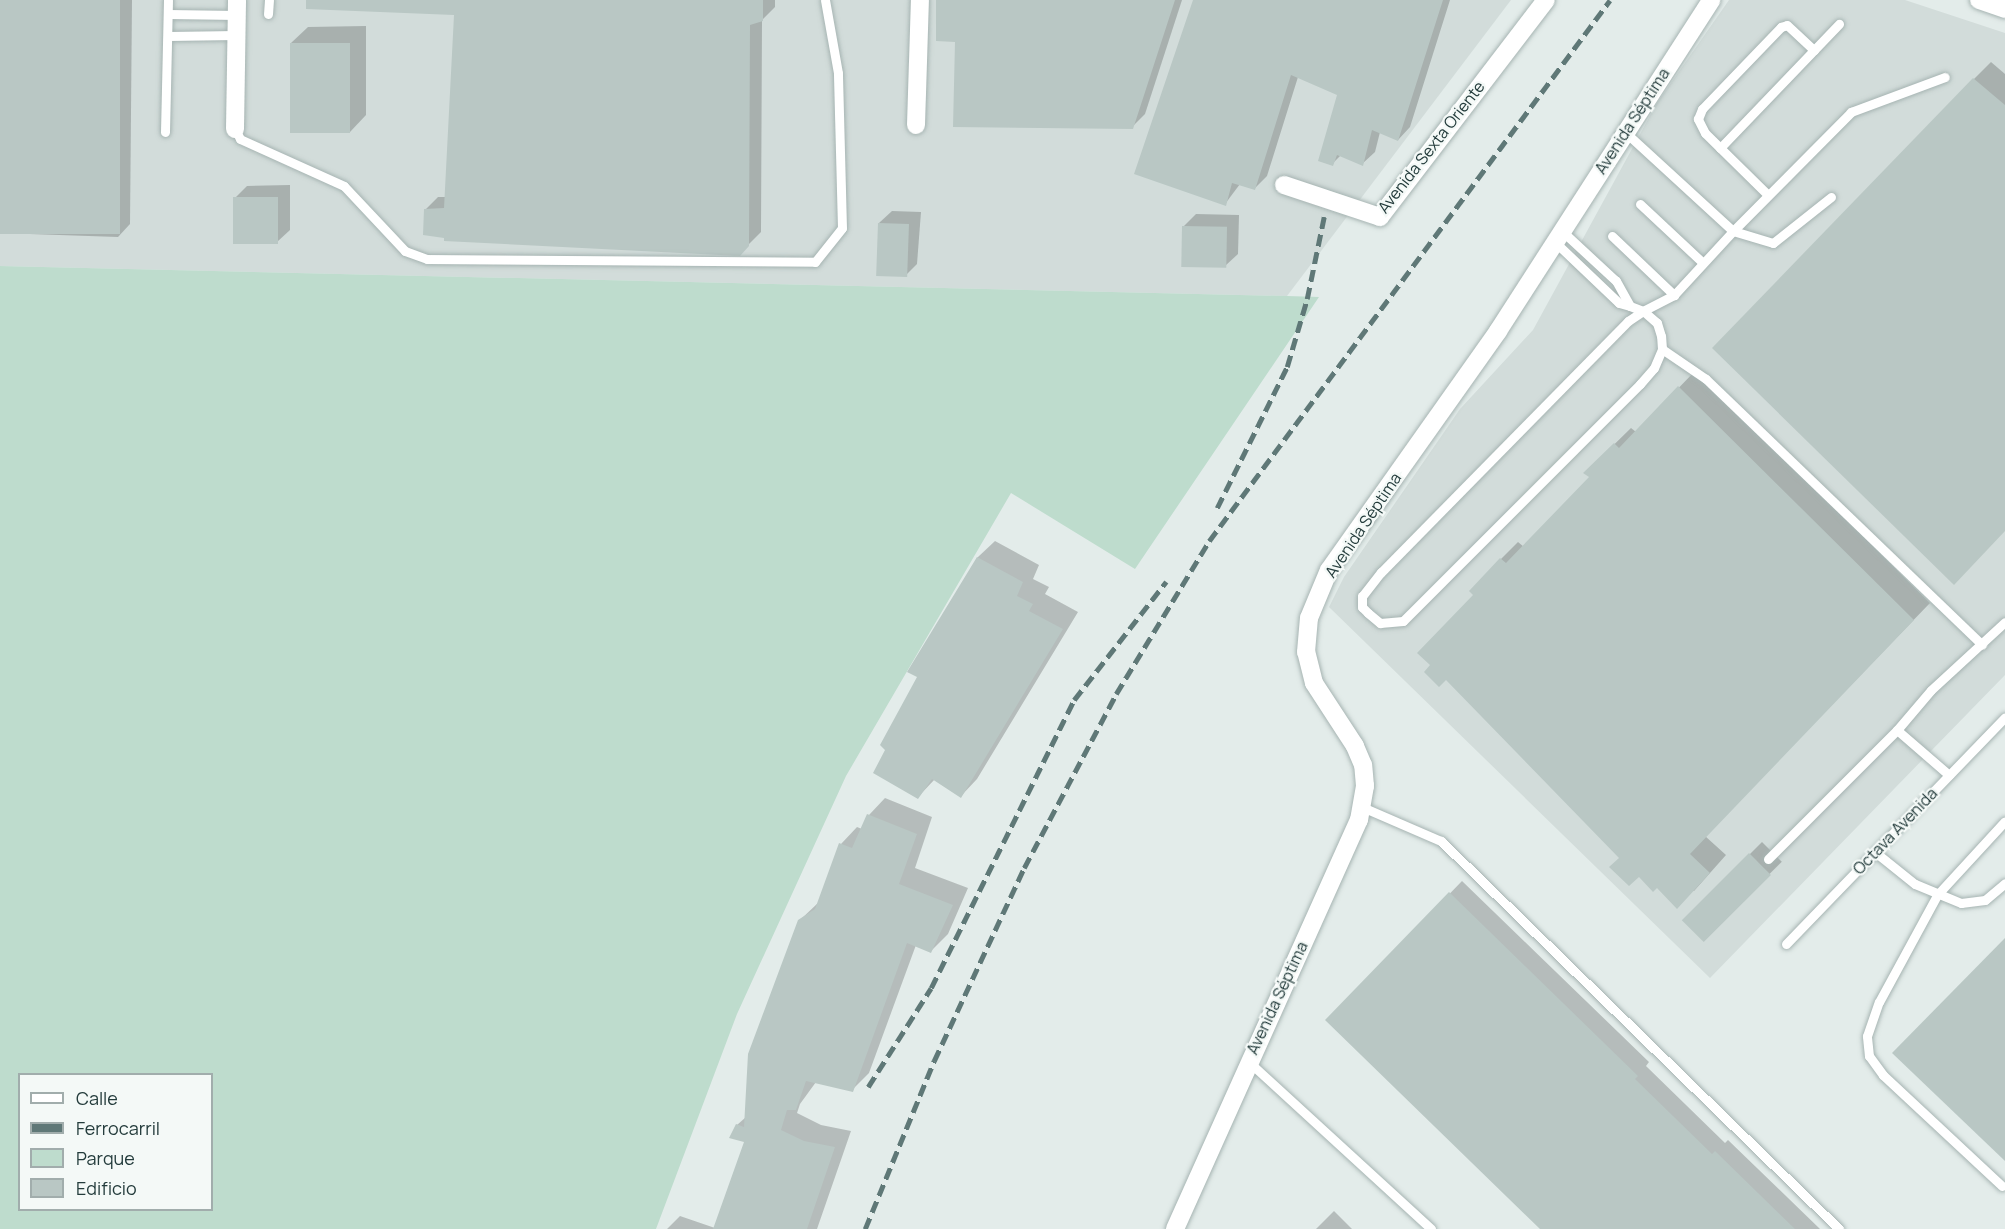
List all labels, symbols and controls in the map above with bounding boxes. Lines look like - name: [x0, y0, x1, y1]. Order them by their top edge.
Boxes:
- street label: Avenida Séptima: [1591, 64, 1673, 178]
- street label: Avenida Sexta Oriente: [1374, 77, 1488, 217]
- street label: Avenida Séptima: [1321, 469, 1405, 581]
- street label: Octava Avenida: [1849, 784, 1941, 878]
- street label: Avenida Séptima: [1242, 939, 1312, 1057]
- legend: [18, 1073, 213, 1211]
- text: Calle: [76, 1086, 118, 1110]
- text: Ferrocarril: [76, 1116, 160, 1140]
- text: Parque: [76, 1146, 135, 1170]
- text: Edificio: [76, 1176, 137, 1200]

